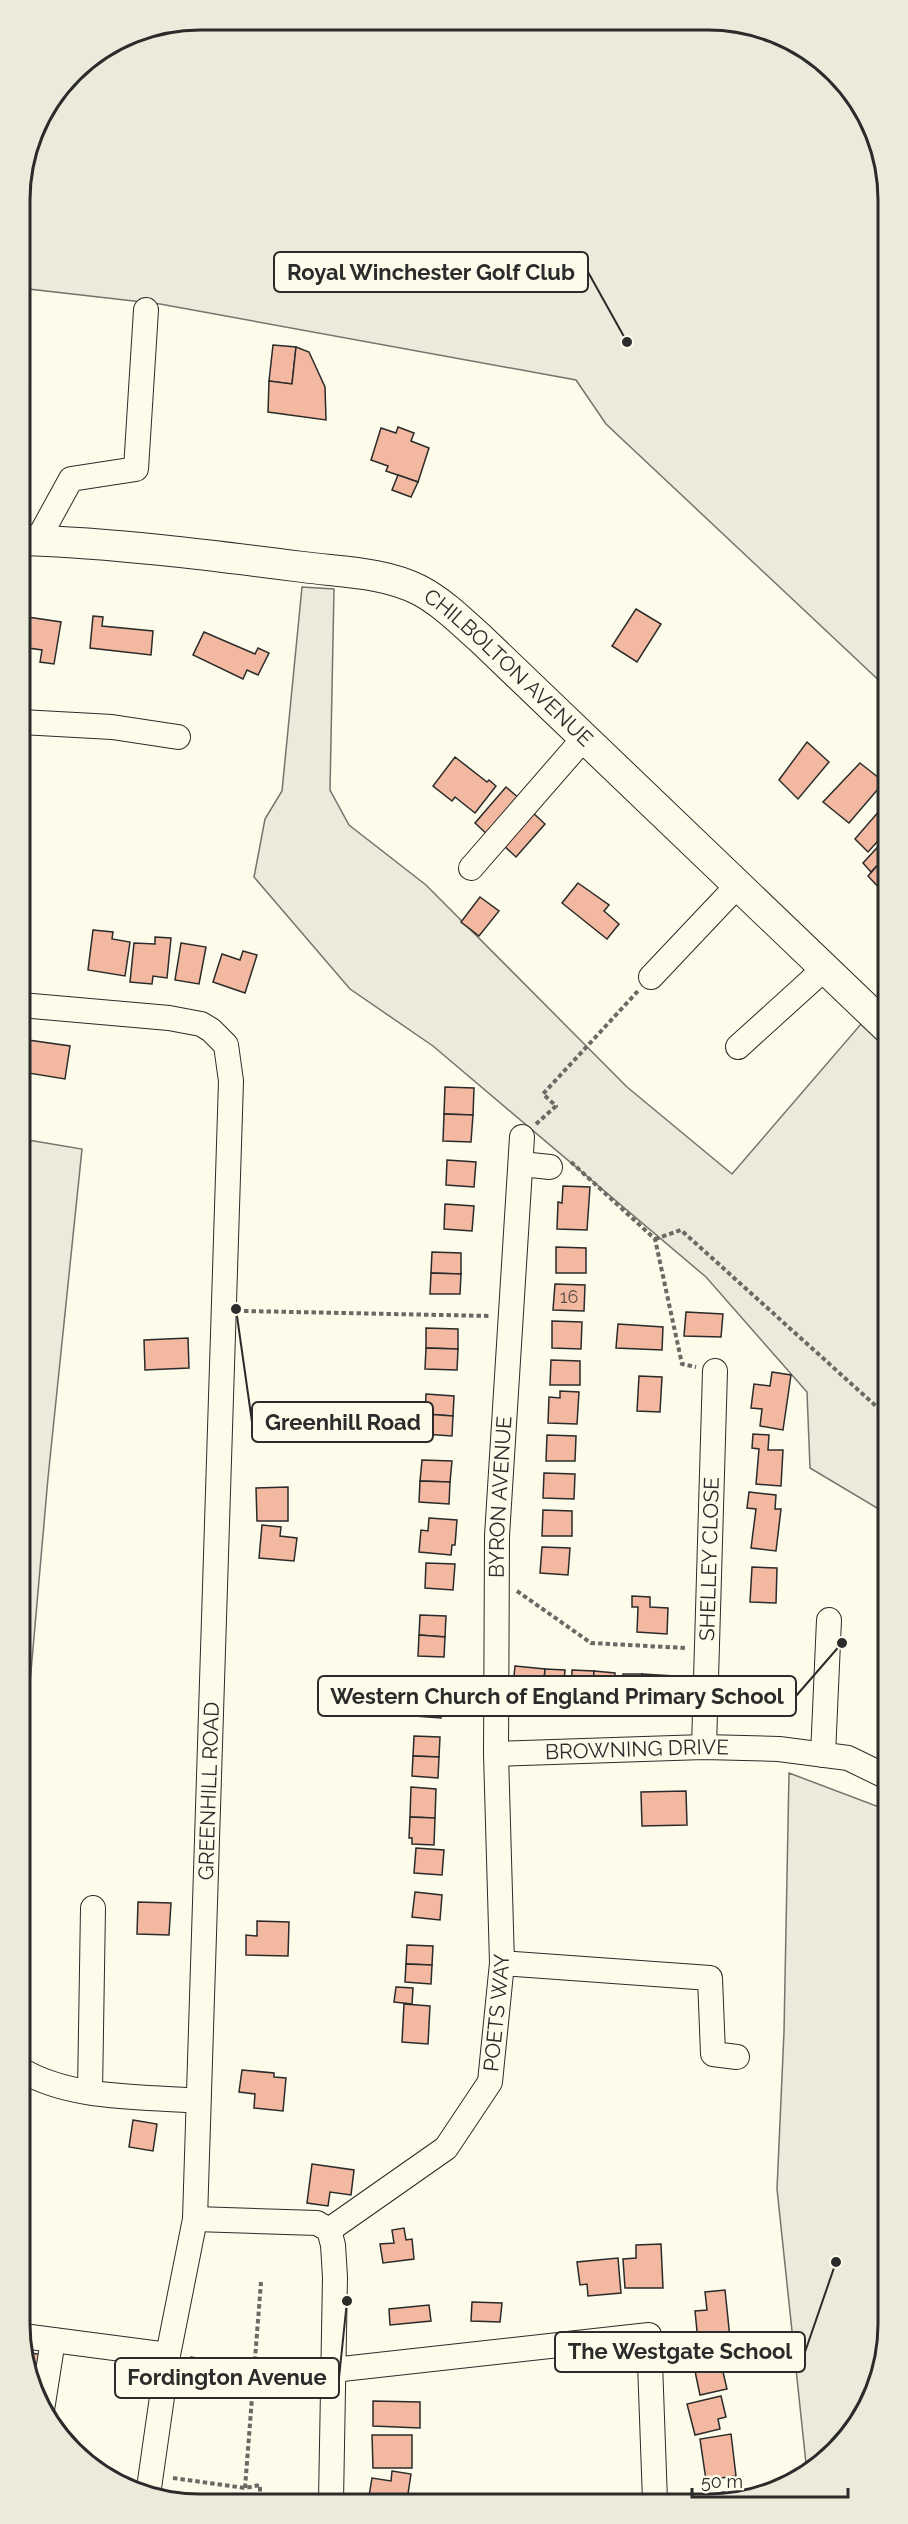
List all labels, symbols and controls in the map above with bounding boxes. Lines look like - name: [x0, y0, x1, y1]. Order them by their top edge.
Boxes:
- callout: Royal Winchester Golf Club: [274, 252, 588, 292]
- text: Royal Winchester Golf Club: [287, 259, 575, 285]
- street label: CHILBOLTON AVENUE: [420, 583, 598, 751]
- house number: 16: [560, 1286, 578, 1307]
- callout: Greenhill Road: [252, 1402, 433, 1442]
- text: Greenhill Road: [265, 1409, 421, 1435]
- street label: BYRON AVENUE: [484, 1415, 516, 1578]
- street label: SHELLEY CLOSE: [694, 1477, 724, 1641]
- callout: Western Church of England Primary School: [318, 1676, 796, 1716]
- text: Western Church of England Primary School: [330, 1683, 785, 1709]
- street label: GREENHILL ROAD: [193, 1701, 224, 1881]
- street label: BROWNING DRIVE: [545, 1734, 729, 1764]
- street label: POETS WAY: [478, 1953, 514, 2073]
- callout: The Westgate School: [555, 2332, 805, 2372]
- text: The Westgate School: [568, 2338, 793, 2364]
- callout: Fordington Avenue: [115, 2358, 339, 2398]
- text: Fordington Avenue: [127, 2364, 327, 2390]
- scale bar: [692, 2461, 848, 2499]
- text: 50 m: [701, 2471, 743, 2492]

